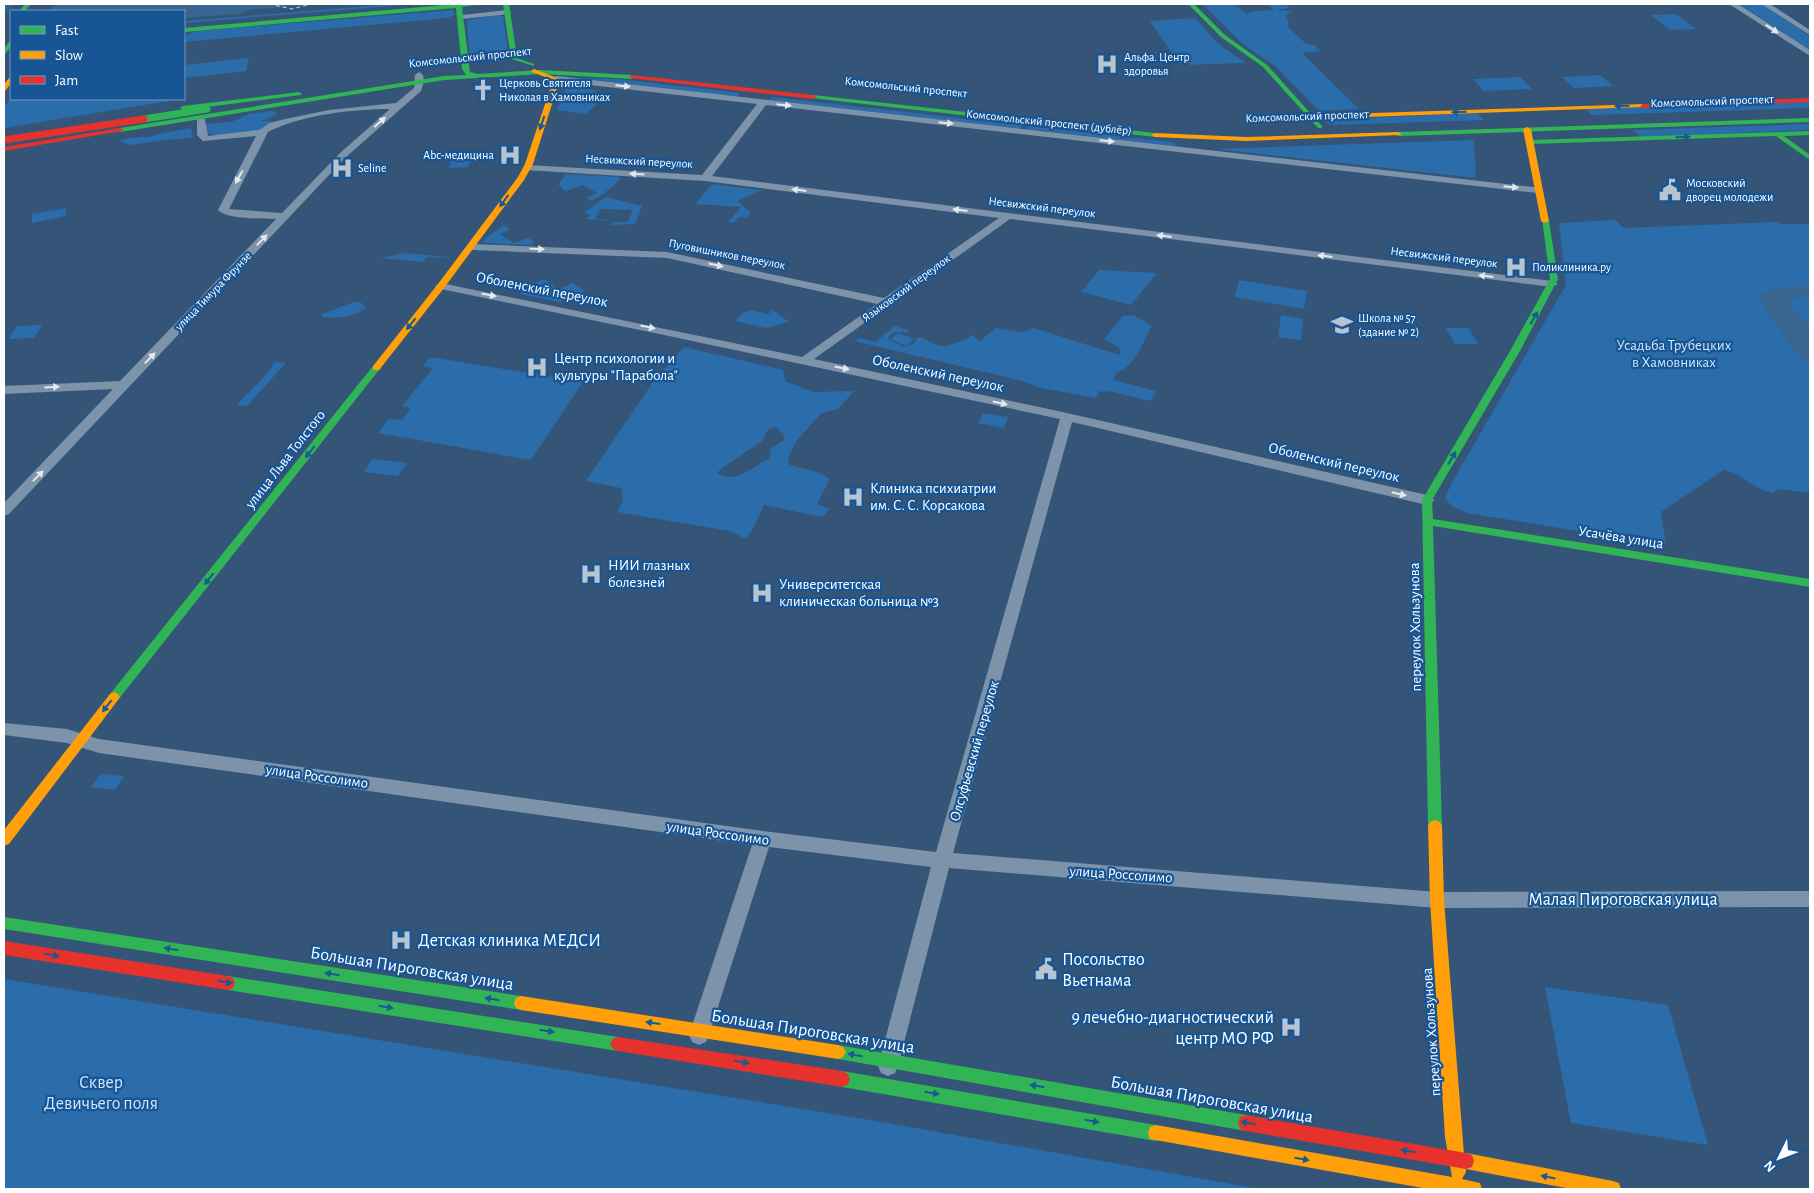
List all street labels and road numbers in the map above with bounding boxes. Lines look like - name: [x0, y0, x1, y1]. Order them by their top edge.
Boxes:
- street label: Комсомольский проспект: [408, 45, 533, 69]
- street label: Комсомольский проспект: [844, 75, 969, 99]
- street label: Комсомольский проспект: [1650, 93, 1774, 109]
- street label: Комсомольский проспект (дублёр): [965, 107, 1132, 138]
- street label: Комсомольский проспект: [1245, 108, 1369, 124]
- street label: Несвижский переулок: [585, 152, 694, 171]
- street label: Несвижский переулок: [988, 194, 1097, 221]
- street label: Пуговишников переулок: [668, 237, 787, 272]
- street label: Несвижский переулок: [1390, 244, 1499, 271]
- street label: улица Тимура Фрунзе: [172, 249, 254, 334]
- street label: Языковский переулок: [860, 252, 953, 325]
- street label: Оболенский переулок: [475, 269, 609, 310]
- street label: Оболенский переулок: [871, 352, 1005, 395]
- street label: улица Льва Толстого: [242, 407, 328, 512]
- street label: Оболенский переулок: [1267, 440, 1401, 485]
- street label: Усачёва улица: [1577, 523, 1665, 552]
- street label: переулок Хользунова: [1407, 562, 1424, 692]
- street label: Олсуфьевский переулок: [947, 679, 1002, 823]
- street label: улица Россолимо: [264, 762, 369, 791]
- street label: улица Россолимо: [665, 819, 770, 848]
- street label: улица Россолимо: [1068, 863, 1173, 886]
- street label: Малая Пироговская улица: [1528, 891, 1718, 909]
- street label: Большая Пироговская улица: [309, 944, 515, 994]
- street label: переулок Хользунова: [1420, 967, 1443, 1097]
- street label: Большая Пироговская улица: [710, 1007, 916, 1057]
- street label: Большая Пироговская улица: [1109, 1073, 1315, 1127]

